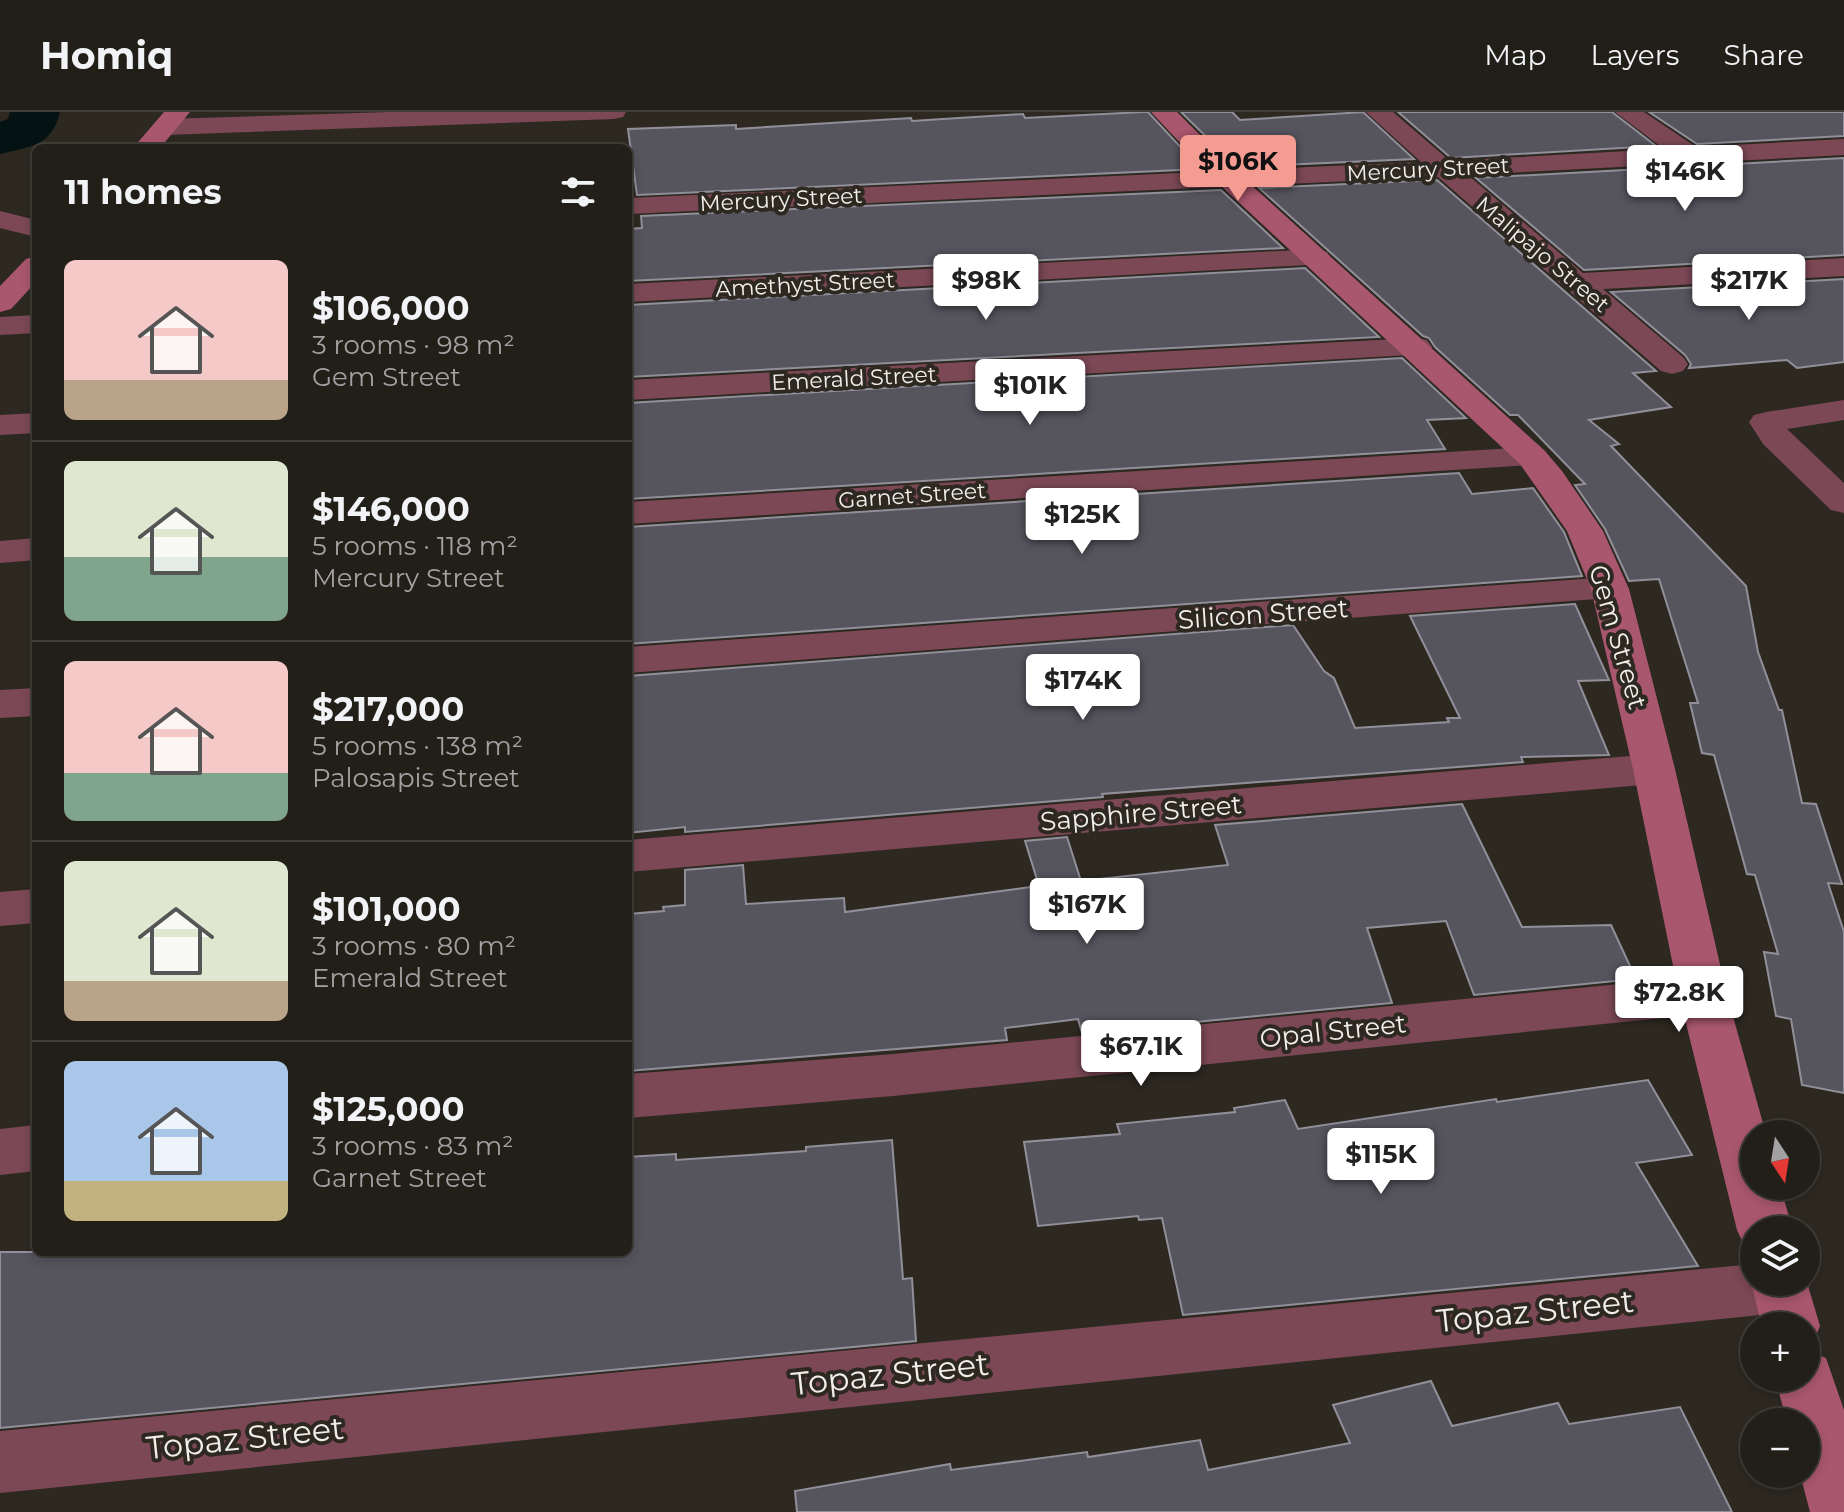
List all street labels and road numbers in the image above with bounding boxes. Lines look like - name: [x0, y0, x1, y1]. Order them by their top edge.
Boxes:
- street label: Mercury Street: [1346, 152, 1510, 187]
- street label: Mercury Street: [699, 182, 863, 217]
- street label: Malipajo Street: [1471, 191, 1615, 318]
- street label: Amethyst Street: [715, 266, 895, 303]
- street label: Emerald Street: [771, 361, 937, 396]
- street label: Garnet Street: [837, 477, 987, 514]
- street label: Gem Street: [1582, 561, 1654, 713]
- street label: Silicon Street: [1177, 592, 1349, 636]
- street label: Sapphire Street: [1039, 788, 1243, 838]
- street label: Opal Street: [1258, 1007, 1408, 1055]
- street label: Topaz Street: [1434, 1281, 1636, 1340]
- street label: Topaz Street: [789, 1344, 991, 1403]
- street label: Topaz Street: [144, 1408, 346, 1467]

